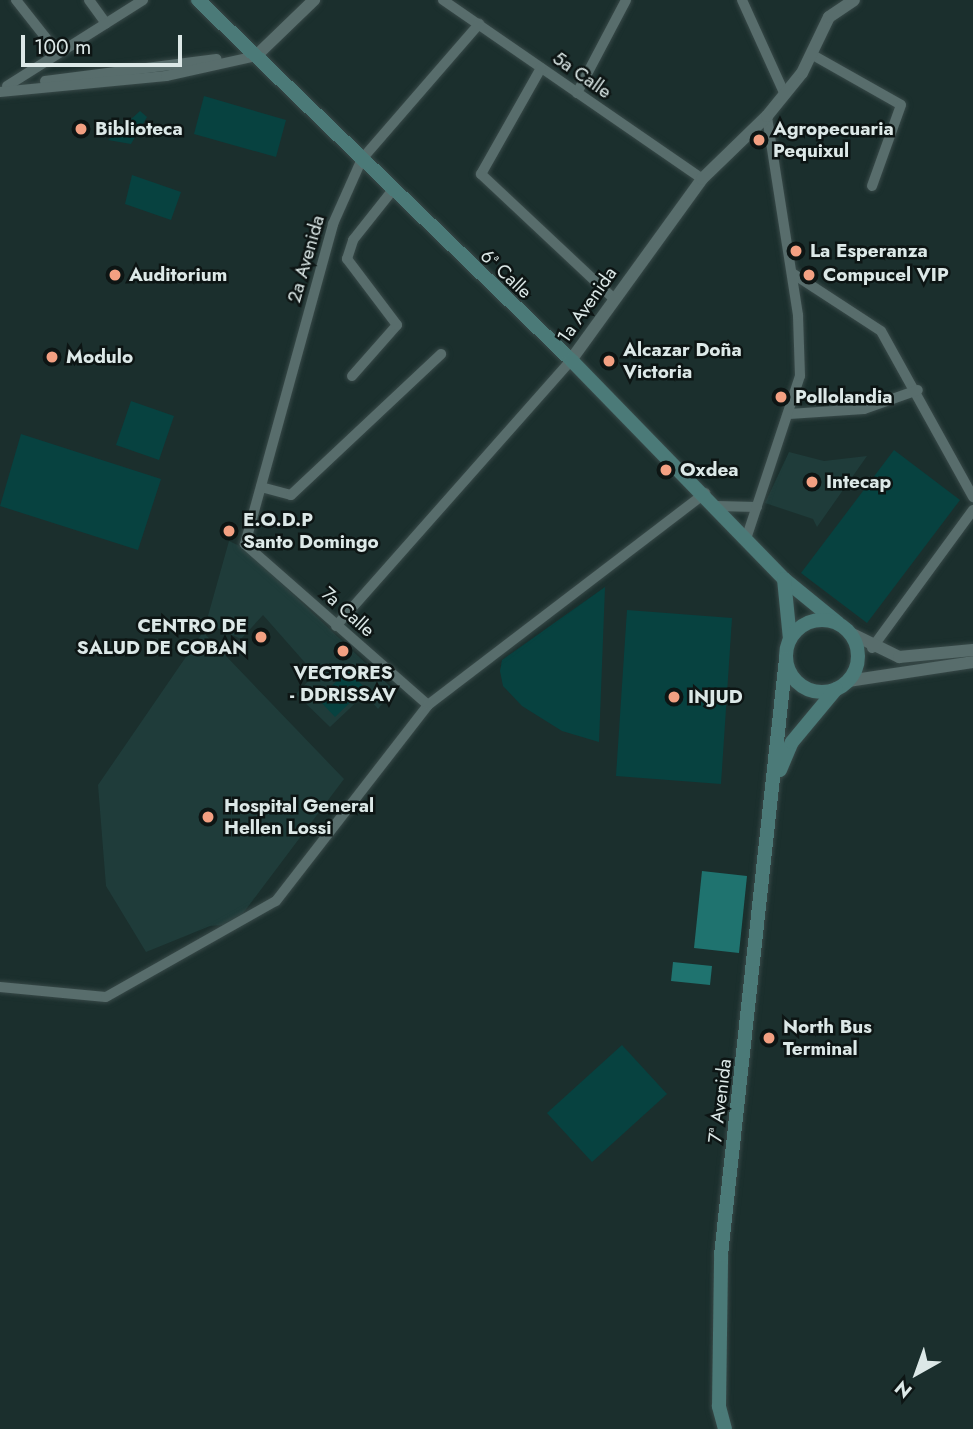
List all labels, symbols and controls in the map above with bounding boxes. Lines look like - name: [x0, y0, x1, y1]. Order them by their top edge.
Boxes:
- scale bar: [24, 21, 186, 65]
- text: 100 m: [34, 32, 91, 62]
- street label: 5a Calle: [548, 47, 616, 103]
- place label: Biblioteca: [95, 118, 183, 140]
- place label: Agropecuaria Pequixul: [773, 118, 894, 162]
- marker: Biblioteca: [73, 121, 89, 137]
- marker: Agropecuaria Pequixul: [751, 132, 767, 148]
- street label: 2a Avenida: [283, 213, 329, 305]
- place label: La Esperanza: [810, 240, 928, 262]
- marker: La Esperanza: [788, 243, 804, 259]
- street label: 6ª Calle: [476, 245, 536, 303]
- street label: 1a Avenida: [553, 263, 621, 347]
- place label: Auditorium: [129, 264, 227, 286]
- place label: Compucel VIP: [823, 264, 949, 286]
- marker: Auditorium: [107, 267, 123, 283]
- marker: Compucel VIP: [801, 267, 817, 283]
- place label: Alcazar Doña Victoria: [623, 339, 742, 383]
- place label: Modulo: [66, 346, 133, 368]
- marker: Modulo: [44, 349, 60, 365]
- marker: Alcazar Doña Victoria: [601, 353, 617, 369]
- place label: Pollolandia: [795, 386, 892, 408]
- marker: Pollolandia: [773, 389, 789, 405]
- place label: Oxdea: [680, 459, 739, 481]
- marker: Oxdea: [658, 462, 674, 478]
- place label: Intecap: [826, 471, 891, 493]
- marker: Intecap: [804, 474, 820, 490]
- place label: E.O.D.P Santo Domingo: [243, 509, 379, 553]
- marker: E.O.D.P Santo Domingo: [221, 523, 237, 539]
- street label: 7a Calle: [317, 582, 379, 642]
- place label: CENTRO DE SALUD DE COBAN: [77, 615, 247, 659]
- marker: CENTRO DE SALUD DE COBAN: [253, 629, 269, 645]
- marker: VECTORES - DDRISSAV: [335, 643, 351, 659]
- place label: VECTORES - DDRISSAV: [290, 662, 396, 706]
- place label: INJUD: [688, 686, 743, 708]
- marker: INJUD: [666, 689, 682, 705]
- place label: Hospital General Hellen Lossi: [224, 795, 374, 839]
- marker: Hospital General Hellen Lossi: [198, 807, 218, 827]
- place label: North Bus Terminal: [783, 1016, 872, 1060]
- marker: North Bus Terminal: [761, 1030, 777, 1046]
- street label: 7ª Avenida: [704, 1058, 736, 1144]
- north arrow: [882, 1338, 952, 1408]
- text: N: [889, 1374, 918, 1405]

